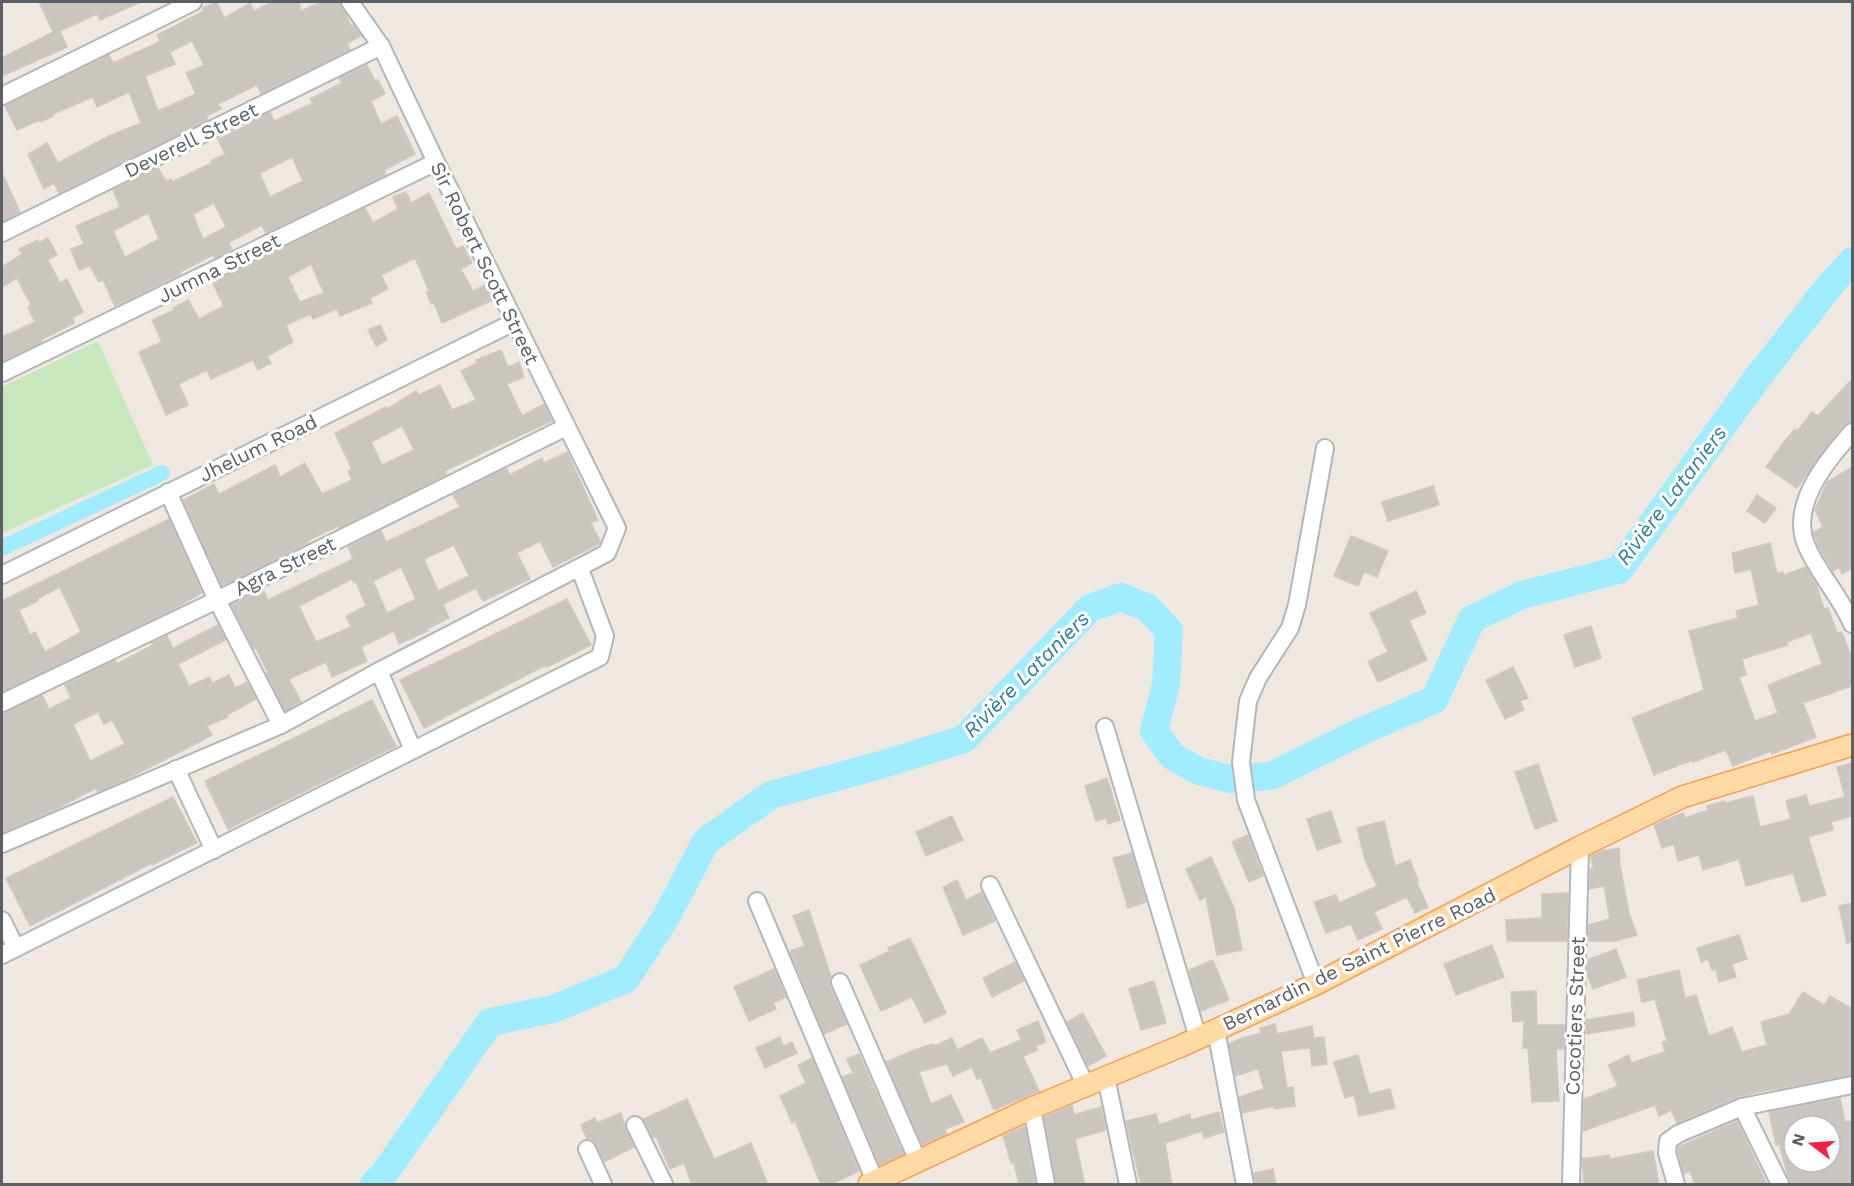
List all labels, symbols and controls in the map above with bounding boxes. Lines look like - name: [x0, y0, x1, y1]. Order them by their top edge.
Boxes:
- street label: Deverell Street: [120, 97, 262, 183]
- street label: Sir Robert Scott Street: [425, 158, 545, 369]
- street label: Jumna Street: [154, 228, 284, 308]
- street label: Jhelum Road: [195, 409, 321, 487]
- water label: Rivière Lataniers: [1610, 420, 1732, 570]
- street label: Agra Street: [230, 531, 340, 601]
- water label: Rivière Lataniers: [958, 606, 1094, 742]
- street label: Bernardin de Saint Pierre Road: [1218, 882, 1500, 1036]
- street label: Cocotiers Street: [1560, 935, 1590, 1096]
- north arrow: [1782, 1114, 1842, 1174]
- text: N: [1787, 1131, 1809, 1148]

